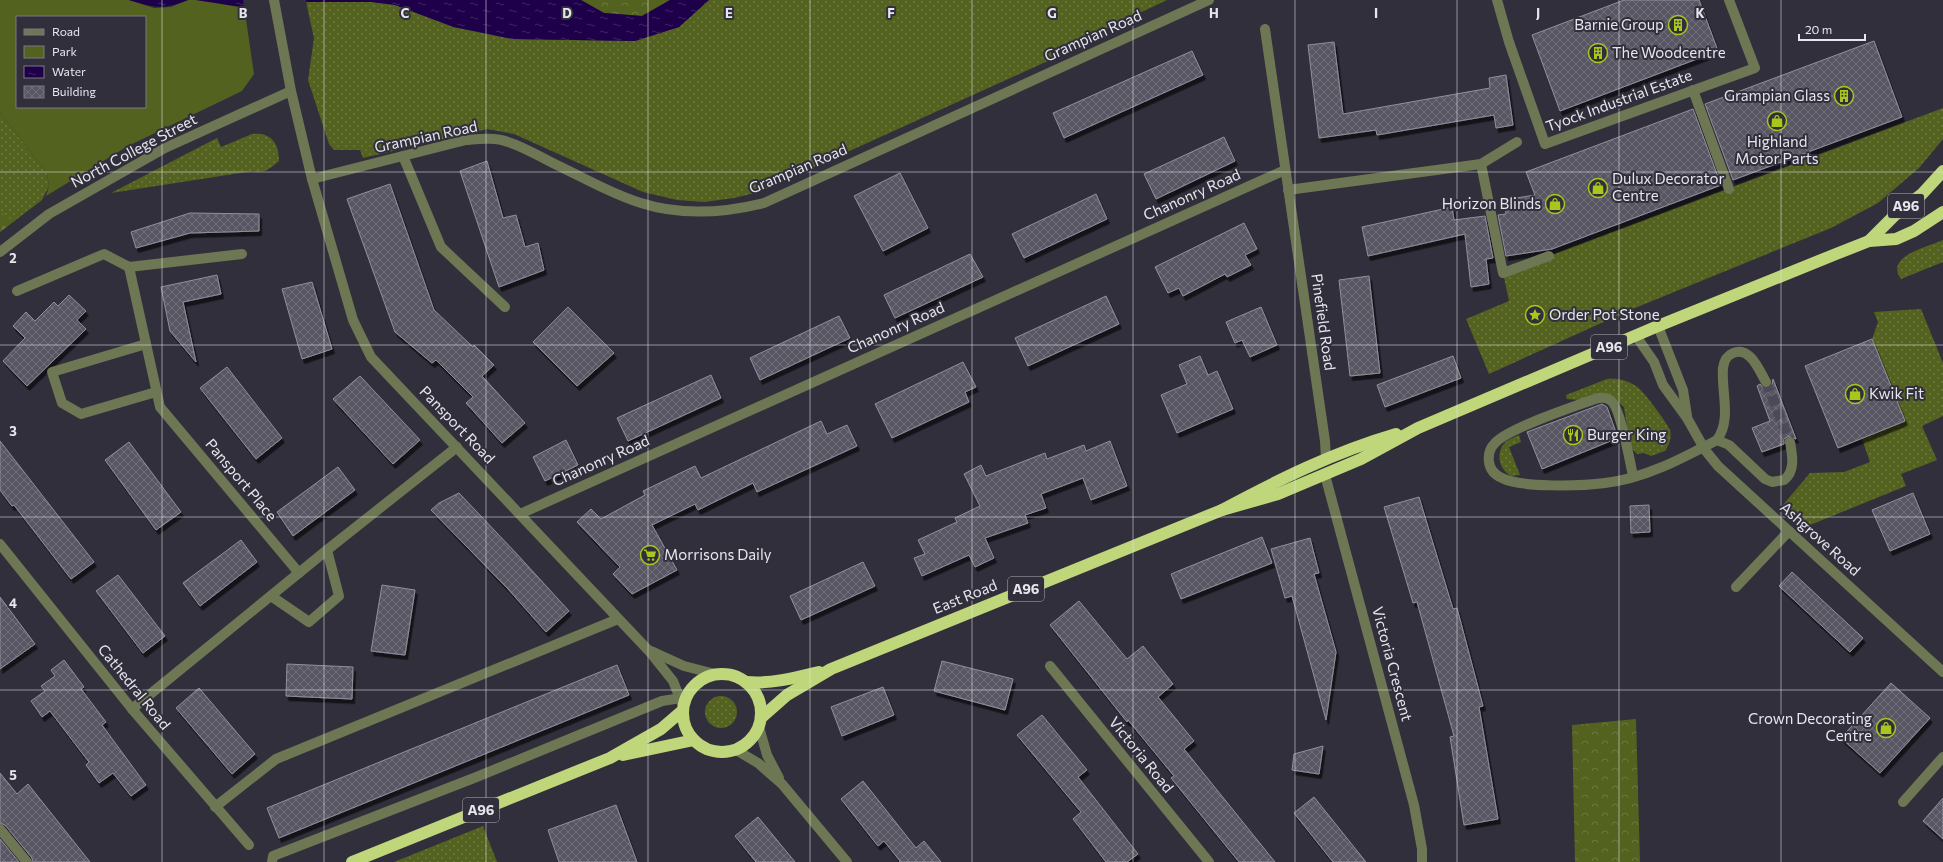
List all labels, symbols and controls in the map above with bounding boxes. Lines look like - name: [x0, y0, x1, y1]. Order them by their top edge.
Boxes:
- text: B: [239, 5, 248, 21]
- text: C: [401, 5, 410, 21]
- text: D: [562, 5, 572, 21]
- text: E: [725, 5, 733, 21]
- text: F: [887, 5, 895, 21]
- text: H: [1209, 5, 1219, 21]
- text: I: [1374, 5, 1378, 21]
- text: J: [1536, 5, 1540, 21]
- text: K: [1695, 5, 1705, 21]
- street label: Grampian Road: [1041, 6, 1145, 66]
- building icon: Barnie Group: [1667, 14, 1689, 36]
- place label: Barnie Group: [1574, 15, 1664, 33]
- legend: [16, 16, 146, 108]
- scale bar: [1799, 16, 1865, 42]
- text: 20 m: [1805, 22, 1832, 36]
- text: Road: [52, 24, 80, 38]
- building icon: The Woodcentre: [1587, 42, 1609, 64]
- place label: The Woodcentre: [1612, 43, 1726, 61]
- text: Park: [52, 44, 78, 58]
- text: Water: [52, 64, 86, 78]
- street label: Tyock Industrial Estate: [1543, 65, 1694, 135]
- text: Building: [52, 84, 96, 98]
- building icon: Grampian Glass: [1833, 85, 1855, 107]
- place label: Grampian Glass: [1724, 86, 1830, 104]
- street label: North College Street: [68, 109, 199, 191]
- shop icon: Highland Motor Parts: [1766, 110, 1788, 132]
- street label: Grampian Road: [373, 116, 479, 156]
- place label: Highland Motor Parts: [1735, 132, 1819, 167]
- street label: Grampian Road: [746, 139, 849, 197]
- street label: Chanonry Road: [1140, 165, 1243, 224]
- place label: Dulux Decorator Centre: [1612, 169, 1725, 204]
- shop icon: Dulux Decorator Centre: [1587, 177, 1609, 199]
- shop icon: Horizon Blinds: [1544, 193, 1566, 215]
- place label: Horizon Blinds: [1442, 194, 1541, 212]
- road number: A96: [1888, 194, 1924, 218]
- text: 2: [9, 250, 17, 266]
- street label: Pinefield Road: [1308, 272, 1340, 372]
- street label: Chanonry Road: [844, 298, 947, 357]
- place icon: Order Pot Stone: [1524, 304, 1546, 326]
- place label: Order Pot Stone: [1549, 305, 1660, 323]
- road number: A96: [1591, 335, 1627, 359]
- street label: Pansport Road: [416, 382, 499, 467]
- shop icon: Kwik Fit: [1844, 383, 1866, 405]
- place label: Kwik Fit: [1869, 384, 1924, 402]
- text: 3: [9, 423, 17, 439]
- restaurant icon: Burger King: [1562, 424, 1584, 446]
- place label: Burger King: [1587, 425, 1666, 443]
- street label: Chanonry Road: [549, 431, 652, 490]
- street label: Pansport Place: [202, 435, 281, 524]
- street label: Ashgrove Road: [1777, 498, 1864, 579]
- supermarket icon: Morrisons Daily: [639, 544, 661, 566]
- place label: Morrisons Daily: [664, 545, 772, 563]
- street label: East Road: [930, 575, 999, 617]
- road number: A96: [1008, 577, 1044, 601]
- text: 4: [9, 595, 17, 611]
- street label: Victoria Crescent: [1369, 604, 1417, 723]
- street label: Cathedral Road: [95, 640, 175, 733]
- place label: Crown Decorating Centre: [1748, 709, 1872, 744]
- street label: Victoria Road: [1106, 713, 1178, 796]
- shop icon: Crown Decorating Centre: [1875, 717, 1897, 739]
- text: 5: [9, 767, 17, 783]
- road number: A96: [463, 798, 499, 822]

